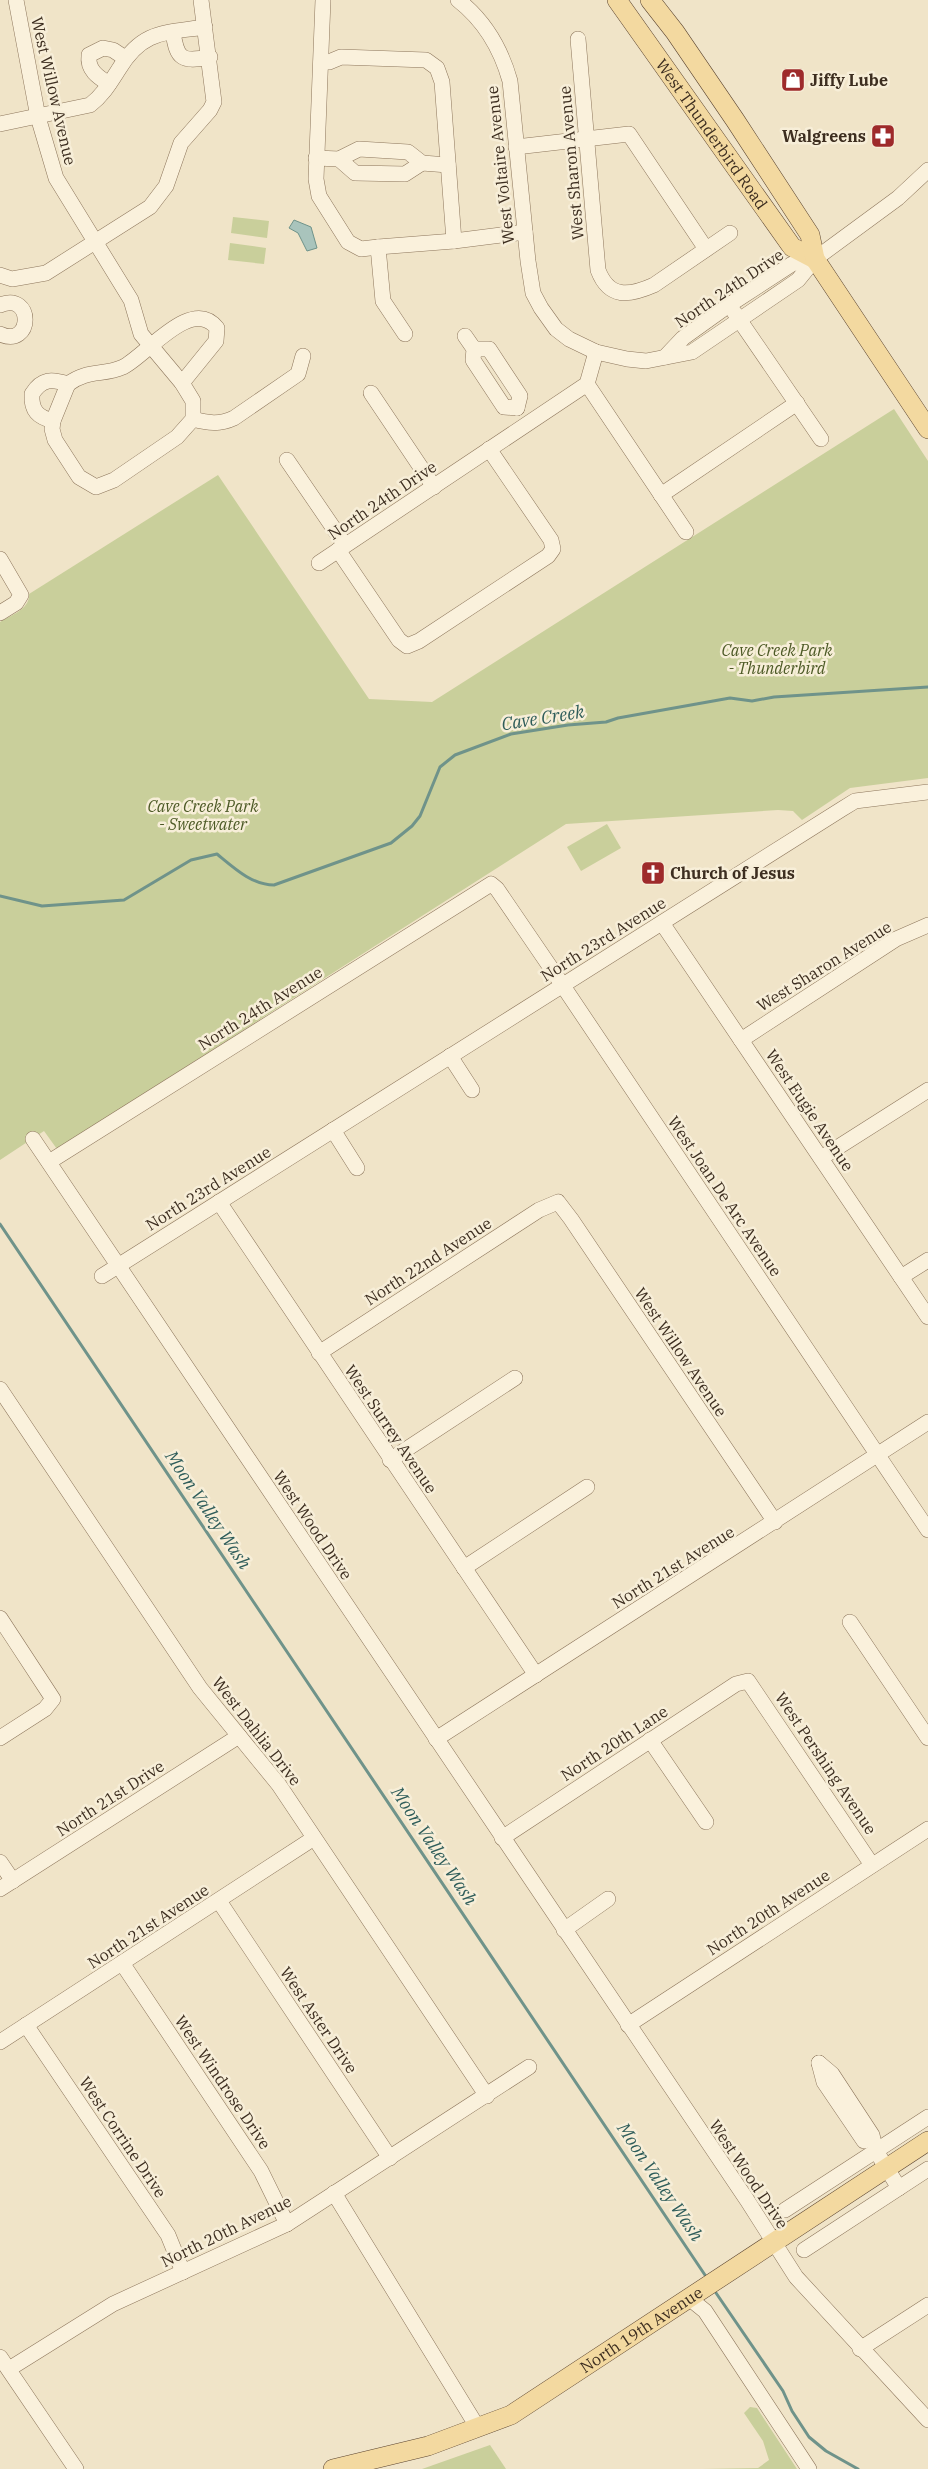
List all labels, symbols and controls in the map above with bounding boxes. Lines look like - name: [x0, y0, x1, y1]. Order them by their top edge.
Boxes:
- street label: West Willow Avenue: [27, 15, 81, 167]
- street label: West Thunderbird Road: [652, 55, 772, 213]
- shop icon: Jiffy Lube: [780, 67, 806, 93]
- place label: Jiffy Lube: [810, 70, 888, 90]
- street label: West Voltaire Avenue: [482, 85, 518, 245]
- street label: West Sharon Avenue: [554, 85, 588, 241]
- pharmacy icon: Walgreens: [870, 123, 896, 149]
- place label: Walgreens: [782, 126, 866, 146]
- street label: North 24th Drive: [671, 244, 787, 332]
- street label: North 24th Drive: [324, 456, 440, 544]
- park label: Cave Creek Park - Thunderbird: [721, 640, 833, 678]
- water label: Cave Creek: [500, 700, 587, 735]
- park label: Cave Creek Park - Sweetwater: [147, 796, 259, 834]
- church icon: Church of Jesus: [640, 860, 666, 886]
- place label: Church of Jesus: [670, 863, 795, 883]
- street label: North 23rd Avenue: [537, 892, 669, 986]
- street label: West Sharon Avenue: [753, 916, 895, 1016]
- street label: North 24th Avenue: [194, 962, 326, 1054]
- street label: West Eugie Avenue: [762, 1045, 858, 1175]
- street label: West Joan De Arc Avenue: [664, 1112, 786, 1280]
- street label: North 23rd Avenue: [142, 1141, 274, 1235]
- street label: North 22nd Avenue: [361, 1213, 495, 1309]
- street label: West Willow Avenue: [630, 1284, 732, 1420]
- street label: West Surrey Avenue: [341, 1361, 441, 1497]
- water label: Moon Valley Wash: [160, 1445, 257, 1573]
- street label: West Wood Drive: [269, 1467, 357, 1583]
- street label: North 21st Avenue: [608, 1521, 738, 1613]
- street label: West Dahlia Drive: [208, 1672, 306, 1790]
- street label: West Pershing Avenue: [771, 1688, 881, 1838]
- street label: North 20th Lane: [557, 1701, 671, 1785]
- street label: North 21st Drive: [52, 1756, 168, 1840]
- water label: Moon Valley Wash: [386, 1781, 483, 1909]
- street label: North 20th Avenue: [703, 1865, 833, 1959]
- street label: North 21st Avenue: [84, 1879, 212, 1973]
- street label: West Aster Drive: [276, 1963, 362, 2077]
- street label: West Windrose Drive: [171, 2011, 275, 2153]
- street label: West Corrine Drive: [75, 2073, 171, 2201]
- street label: West Wood Drive: [705, 2116, 793, 2232]
- water label: Moon Valley Wash: [612, 2117, 709, 2245]
- street label: North 20th Avenue: [157, 2191, 295, 2271]
- street label: North 19th Avenue: [576, 2282, 706, 2377]

